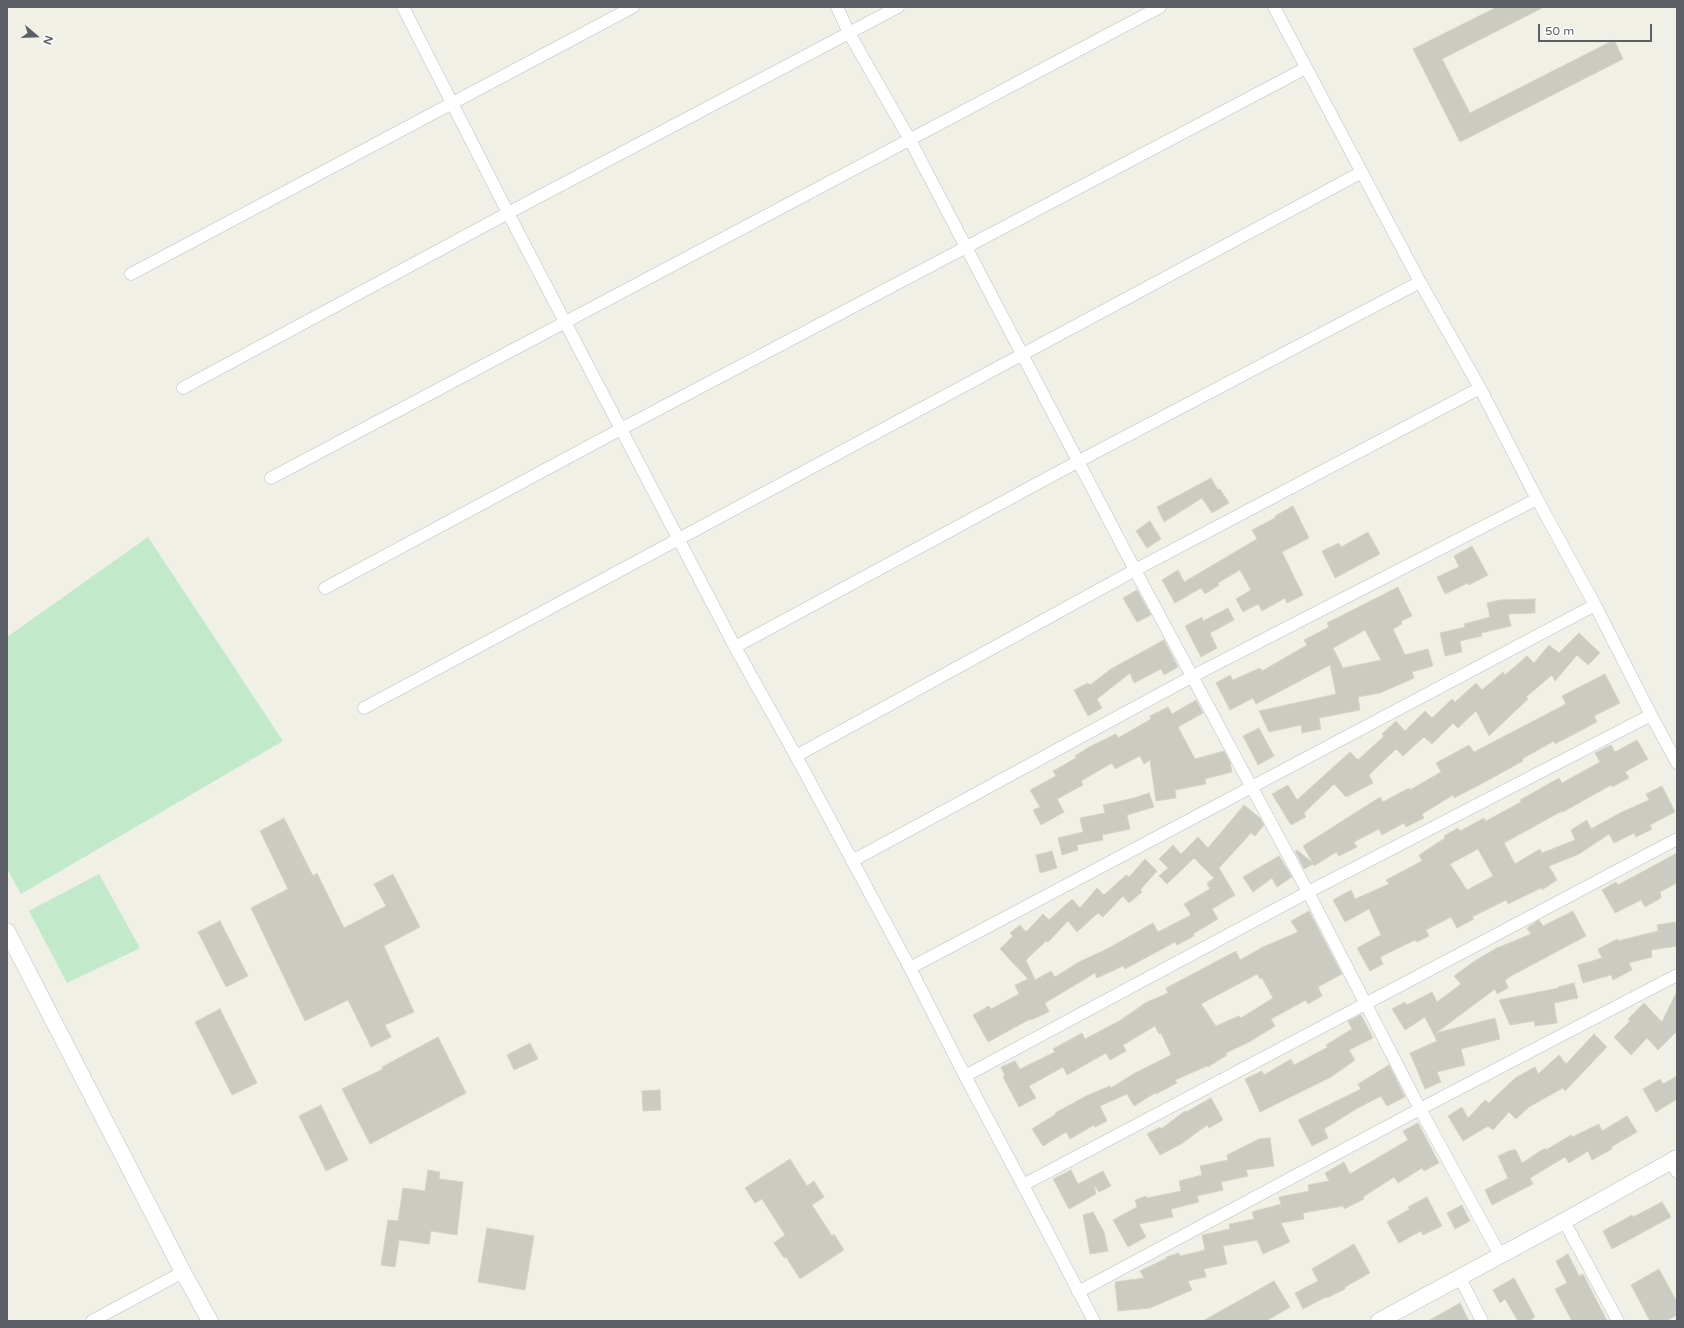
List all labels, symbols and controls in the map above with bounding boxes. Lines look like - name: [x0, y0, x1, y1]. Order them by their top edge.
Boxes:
- north arrow: [16, 16, 56, 56]
- scale bar: [1540, 16, 1654, 42]
- text: 50 m: [1545, 24, 1574, 38]
- text: N: [40, 34, 55, 46]

